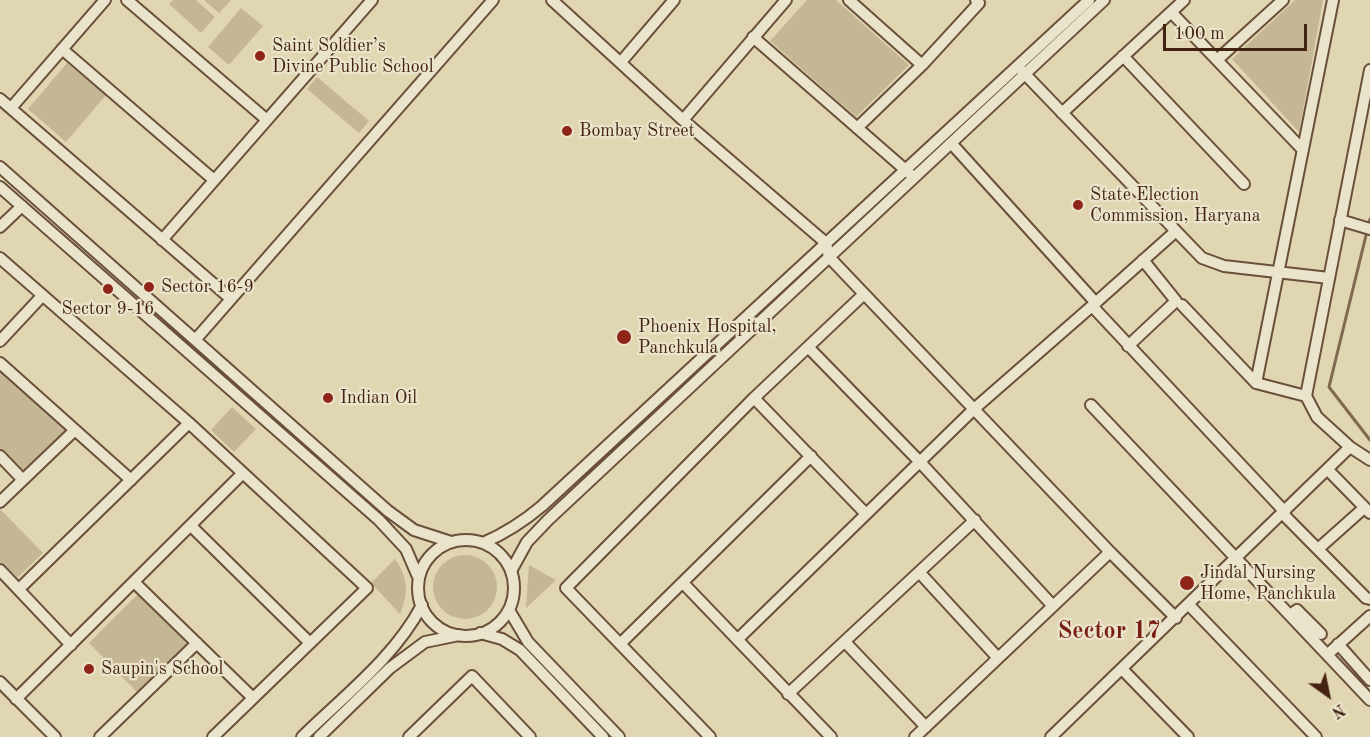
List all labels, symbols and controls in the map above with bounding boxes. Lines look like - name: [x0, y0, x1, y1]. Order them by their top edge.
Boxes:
- scale bar: [1166, 12, 1310, 50]
- text: 100 m: [1174, 25, 1225, 43]
- place label: Saint Soldier’s Divine Public School: [272, 35, 434, 78]
- marker: Saint Soldier’s Divine Public School: [253, 49, 267, 63]
- place label: Bombay Street: [579, 120, 695, 142]
- marker: Bombay Street: [560, 124, 574, 138]
- place label: State Election Commission, Haryana: [1090, 184, 1261, 226]
- marker: State Election Commission, Haryana: [1071, 198, 1085, 212]
- place label: Sector 16-9: [161, 276, 254, 298]
- marker: Sector 16-9: [142, 280, 156, 294]
- marker: Sector 9-16: [101, 282, 115, 296]
- place label: Sector 9-16: [62, 298, 154, 320]
- place label: Phoenix Hospital, Panchkula: [638, 316, 776, 358]
- marker: Phoenix Hospital, Panchkula: [615, 328, 633, 346]
- place label: Indian Oil: [340, 387, 417, 409]
- marker: Indian Oil: [321, 391, 335, 405]
- place label: Jindal Nursing Home, Panchkula: [1200, 562, 1336, 604]
- marker: Jindal Nursing Home, Panchkula: [1178, 574, 1196, 592]
- district label: Sector 17: [1057, 618, 1161, 646]
- place label: Saupin's School: [101, 658, 223, 680]
- marker: Saupin's School: [82, 662, 96, 676]
- north arrow: [1298, 665, 1358, 725]
- text: N: [1328, 700, 1347, 720]

